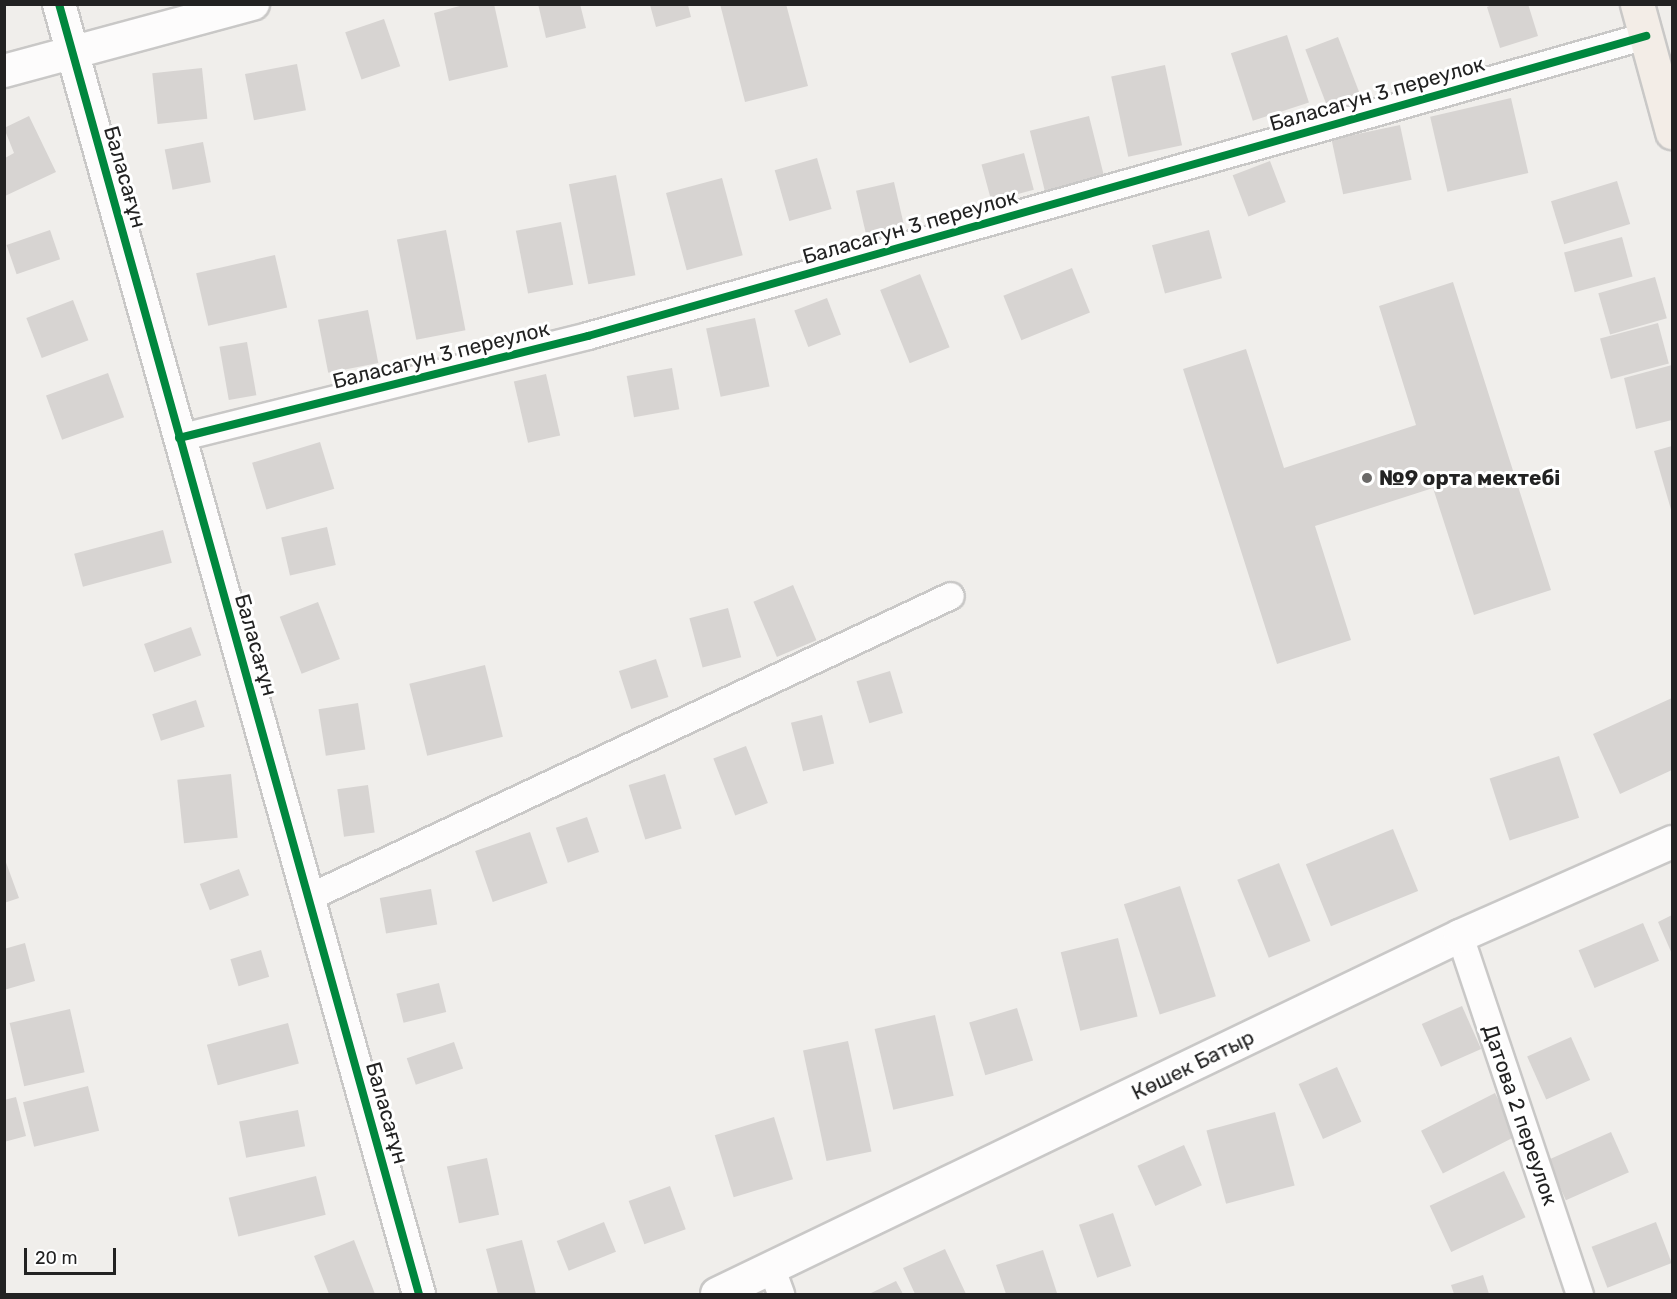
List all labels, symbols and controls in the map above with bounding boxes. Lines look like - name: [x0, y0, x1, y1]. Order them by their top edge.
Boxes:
- street label: Баласагун 3 переулок: [1267, 51, 1487, 137]
- street label: Баласағұн: [98, 123, 152, 231]
- street label: Баласагун 3 переулок: [800, 184, 1020, 270]
- street label: Баласагун 3 переулок: [330, 316, 552, 394]
- place label: №9 орта мектебі: [1379, 465, 1560, 491]
- marker: №9 орта мектебі: [1360, 471, 1374, 485]
- street label: Баласағұн: [229, 591, 283, 699]
- street label: Датова 2 переулок: [1477, 1021, 1563, 1209]
- street label: Көшек Батыр: [1128, 1024, 1258, 1106]
- street label: Баласағұн: [360, 1059, 414, 1167]
- scale bar: [27, 1236, 118, 1274]
- text: 20 m: [35, 1247, 77, 1269]

